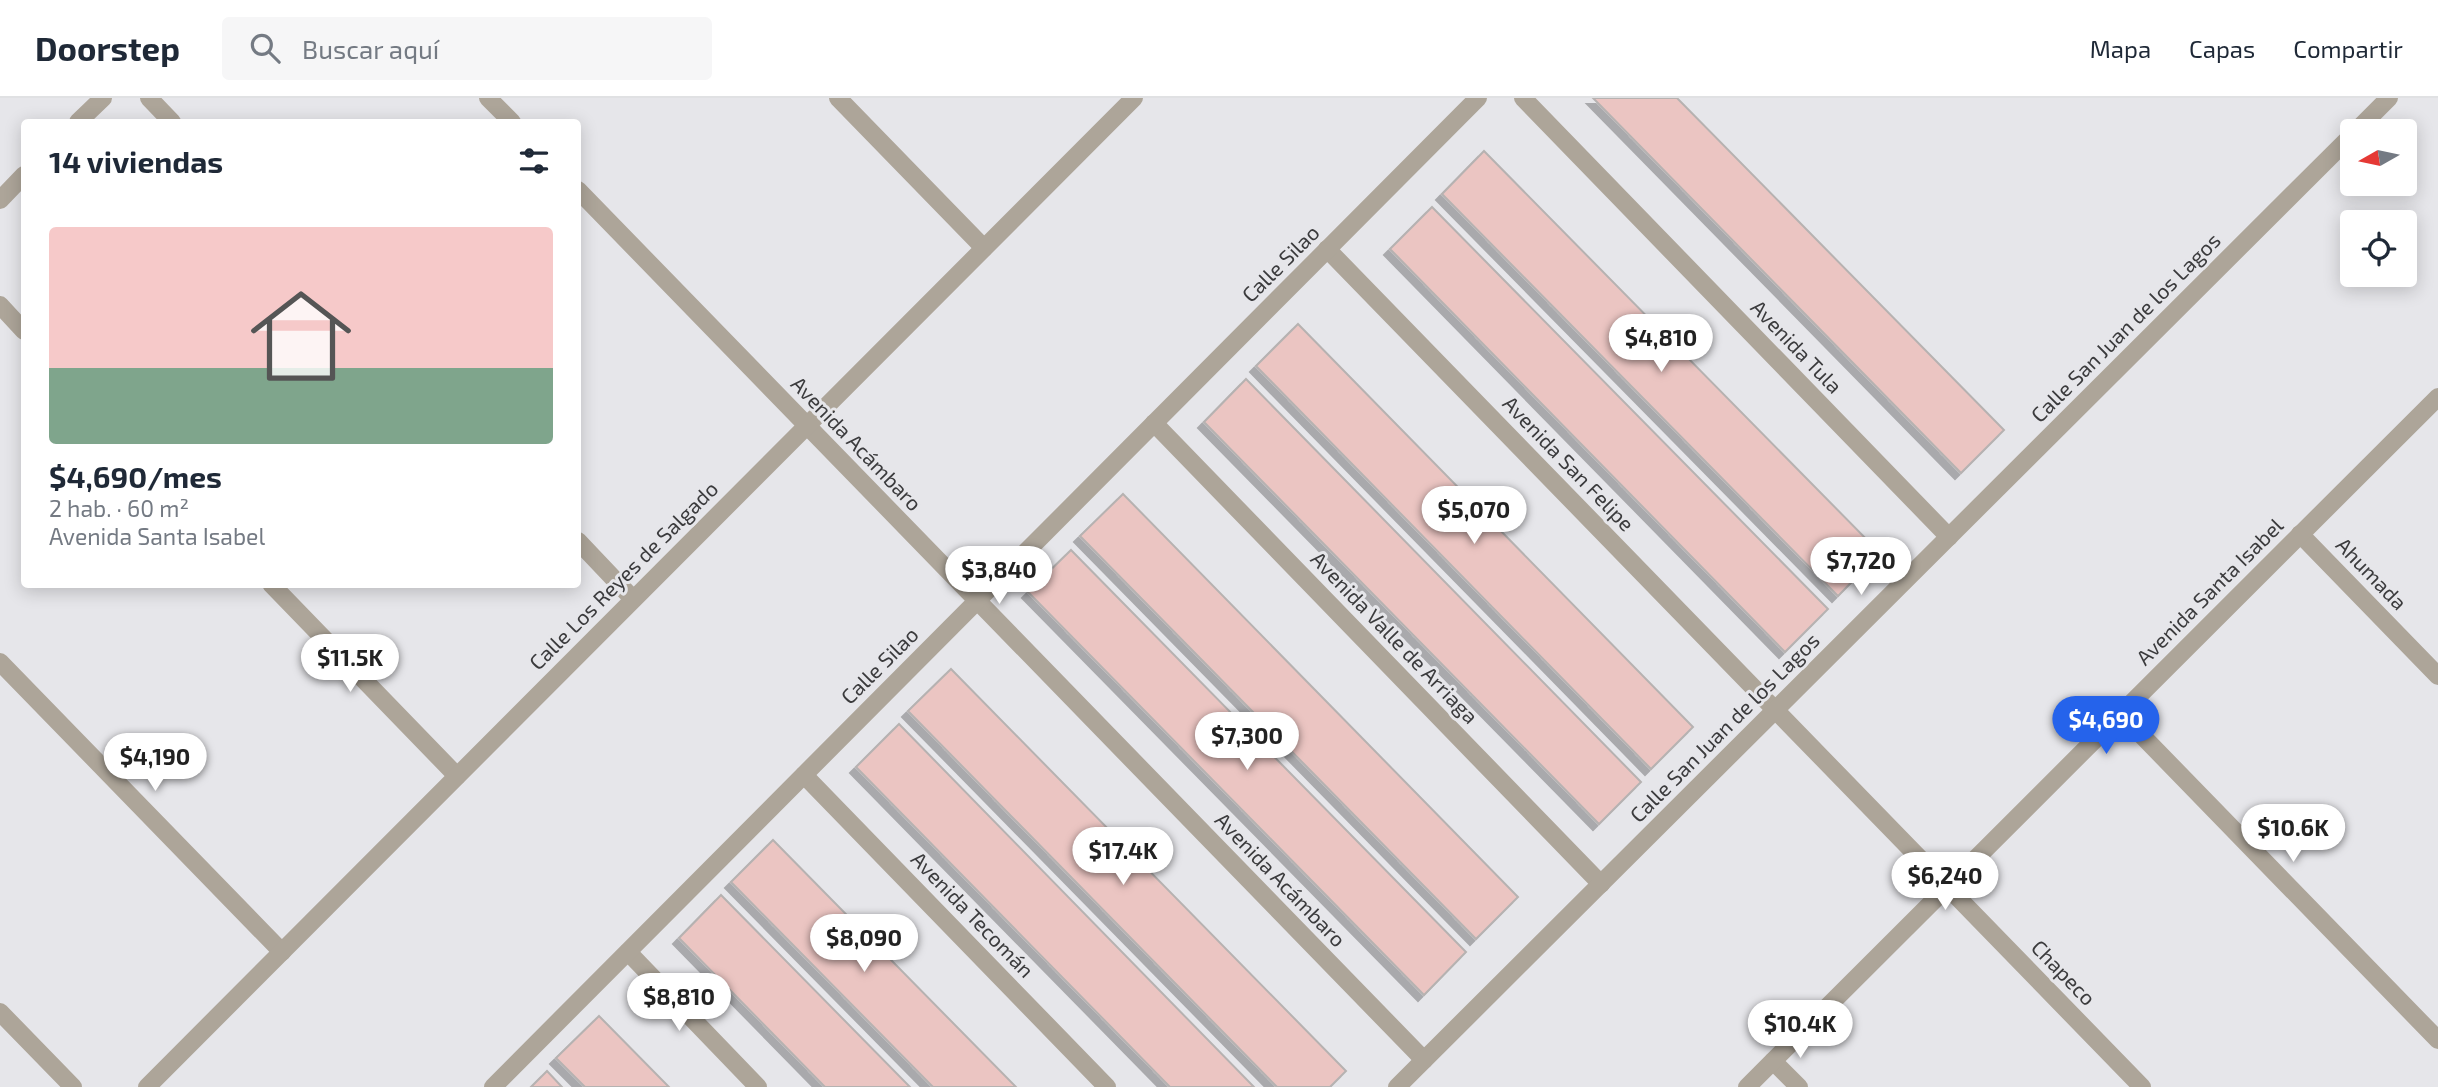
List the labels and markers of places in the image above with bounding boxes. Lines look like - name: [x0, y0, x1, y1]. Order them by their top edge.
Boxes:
- pin: $4,810: [1604, 314, 1718, 374]
- pin: $5,070: [1417, 486, 1531, 546]
- pin: $7,720: [1804, 538, 1918, 597]
- pin: $3,840: [942, 546, 1056, 606]
- pin: $11.5K: [293, 634, 407, 694]
- pin: $4,690: [2049, 696, 2163, 756]
- pin: $7,300: [1190, 712, 1304, 772]
- pin: $4,190: [98, 734, 212, 793]
- pin: $10.6K: [2236, 804, 2350, 864]
- pin: $17.4K: [1066, 828, 1180, 887]
- pin: $6,240: [1888, 852, 2002, 912]
- pin: $8,090: [807, 914, 921, 974]
- pin: $8,810: [622, 974, 736, 1033]
- pin: $10.4K: [1743, 1000, 1857, 1060]

